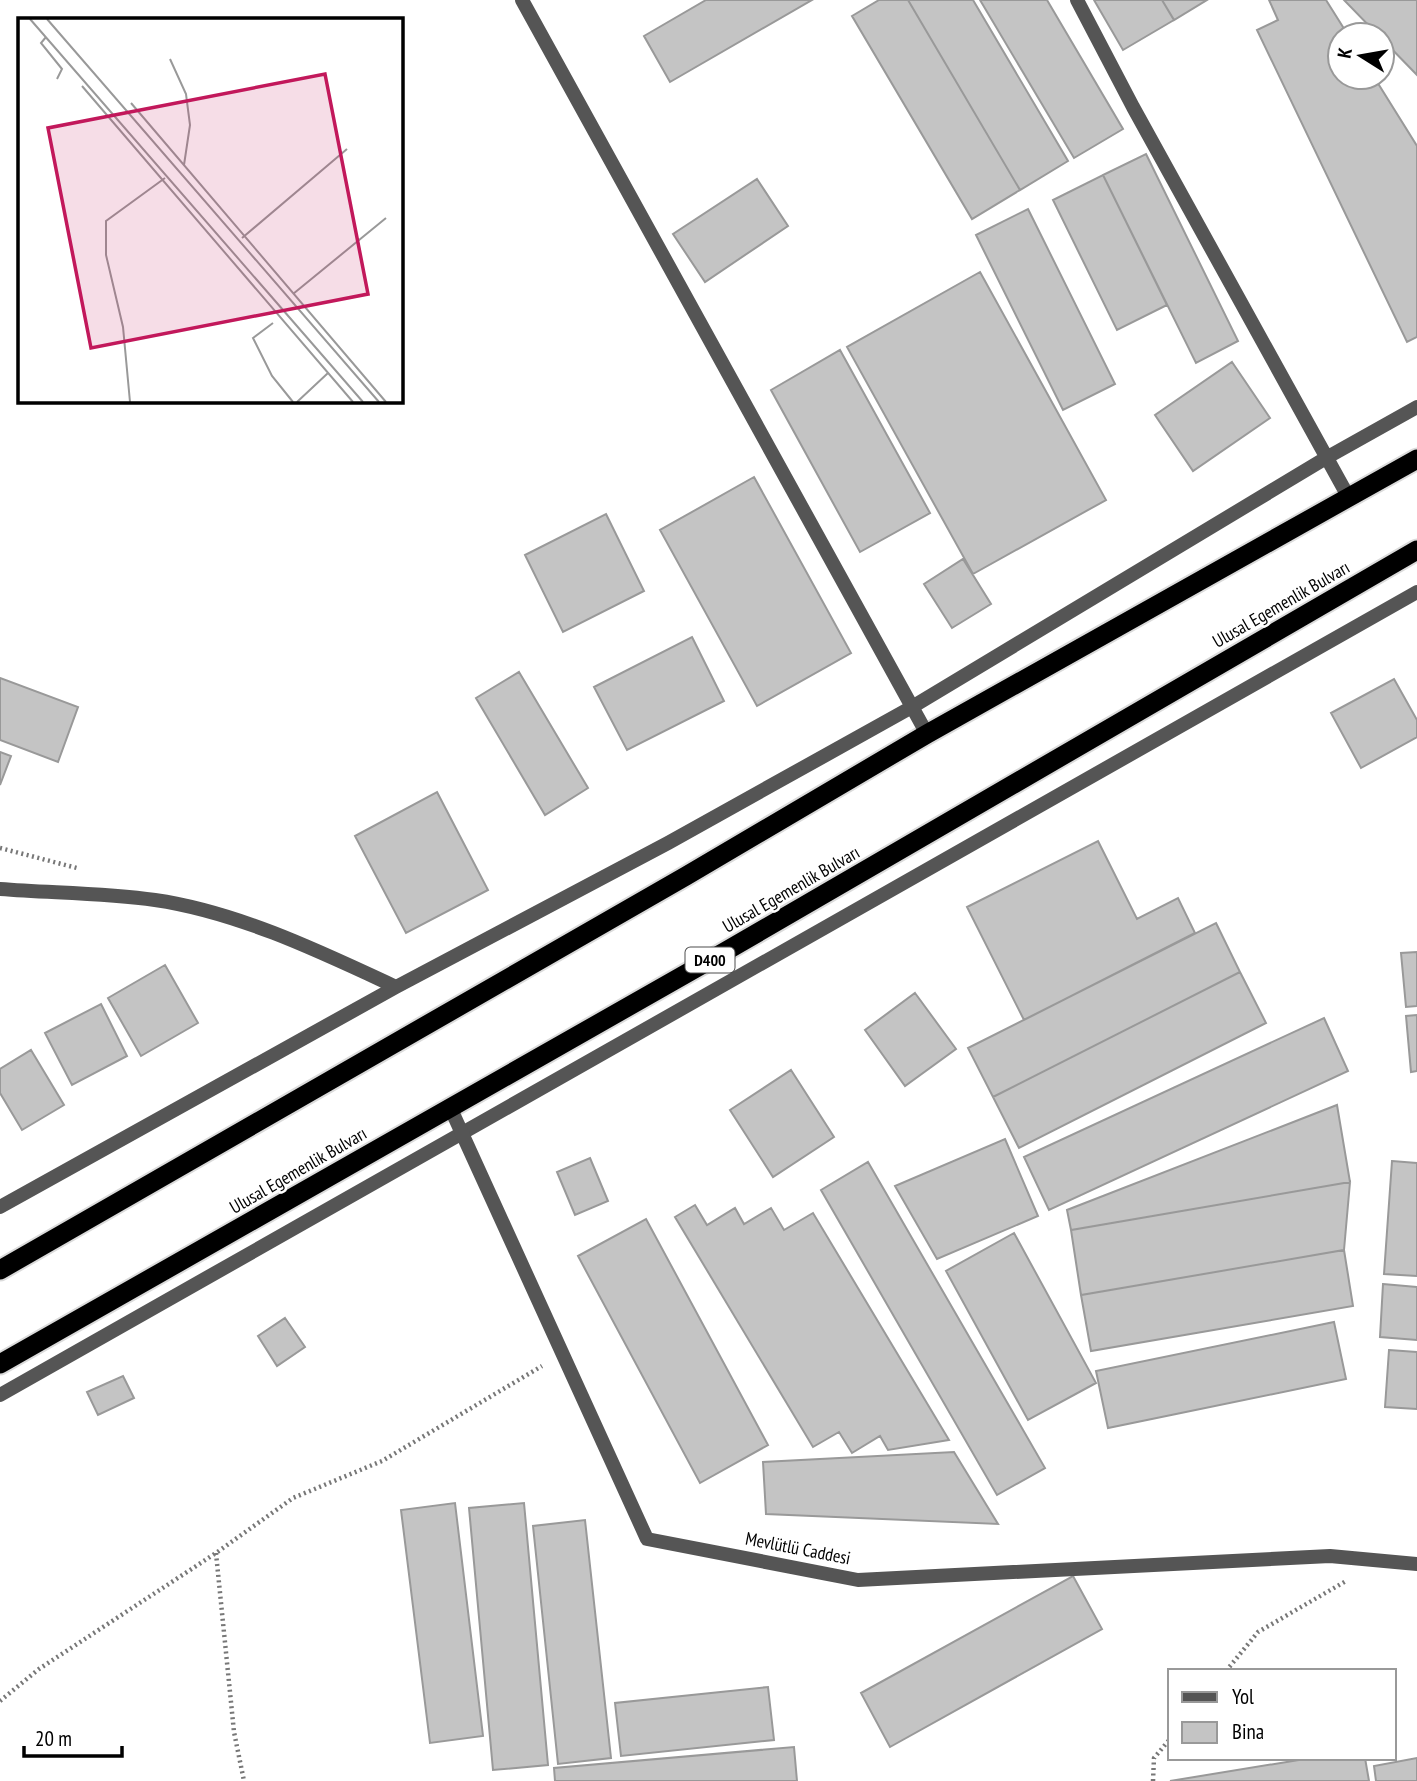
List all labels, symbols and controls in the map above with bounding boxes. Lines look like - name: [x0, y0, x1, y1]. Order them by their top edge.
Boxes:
- inset map: [18, 18, 402, 402]
- north arrow: [1326, 21, 1396, 91]
- text: K: [1332, 45, 1357, 60]
- street label: Ulusal Egemenlik Bulvarı: [1208, 555, 1354, 653]
- street label: Ulusal Egemenlik Bulvarı: [718, 840, 864, 938]
- road number: D400: [686, 948, 734, 972]
- street label: Ulusal Egemenlik Bulvarı: [225, 1121, 371, 1219]
- street label: Mevlütlü Caddesi: [743, 1527, 853, 1569]
- legend: [1168, 1669, 1396, 1760]
- text: Yol: [1232, 1683, 1254, 1710]
- scale bar: [24, 1714, 122, 1758]
- text: Bina: [1232, 1718, 1264, 1745]
- text: 20 m: [35, 1725, 72, 1752]

